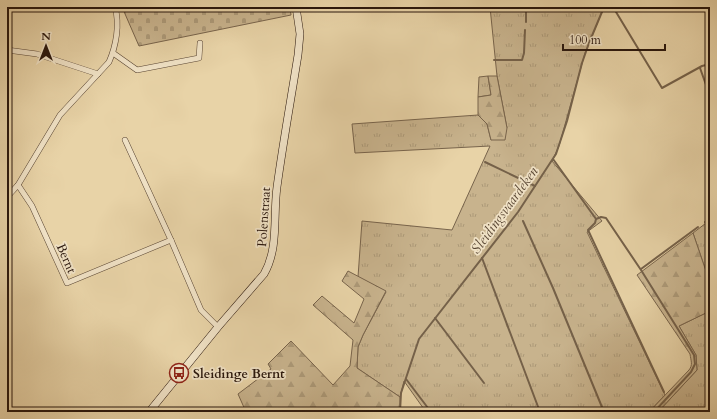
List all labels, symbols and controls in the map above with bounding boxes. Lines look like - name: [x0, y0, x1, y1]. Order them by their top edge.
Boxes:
- north arrow: [26, 26, 66, 66]
- scale bar: [563, 26, 665, 52]
- text: N: [41, 29, 51, 44]
- text: 100 m: [569, 32, 602, 48]
- water label: Sleidingsvaardeken: [466, 163, 543, 258]
- street label: Polenstraat: [253, 187, 275, 248]
- street label: Bernt: [52, 241, 81, 276]
- bus stop icon: Sleidinge Bernt: [168, 362, 190, 384]
- place label: Sleidinge Bernt: [193, 365, 285, 383]

